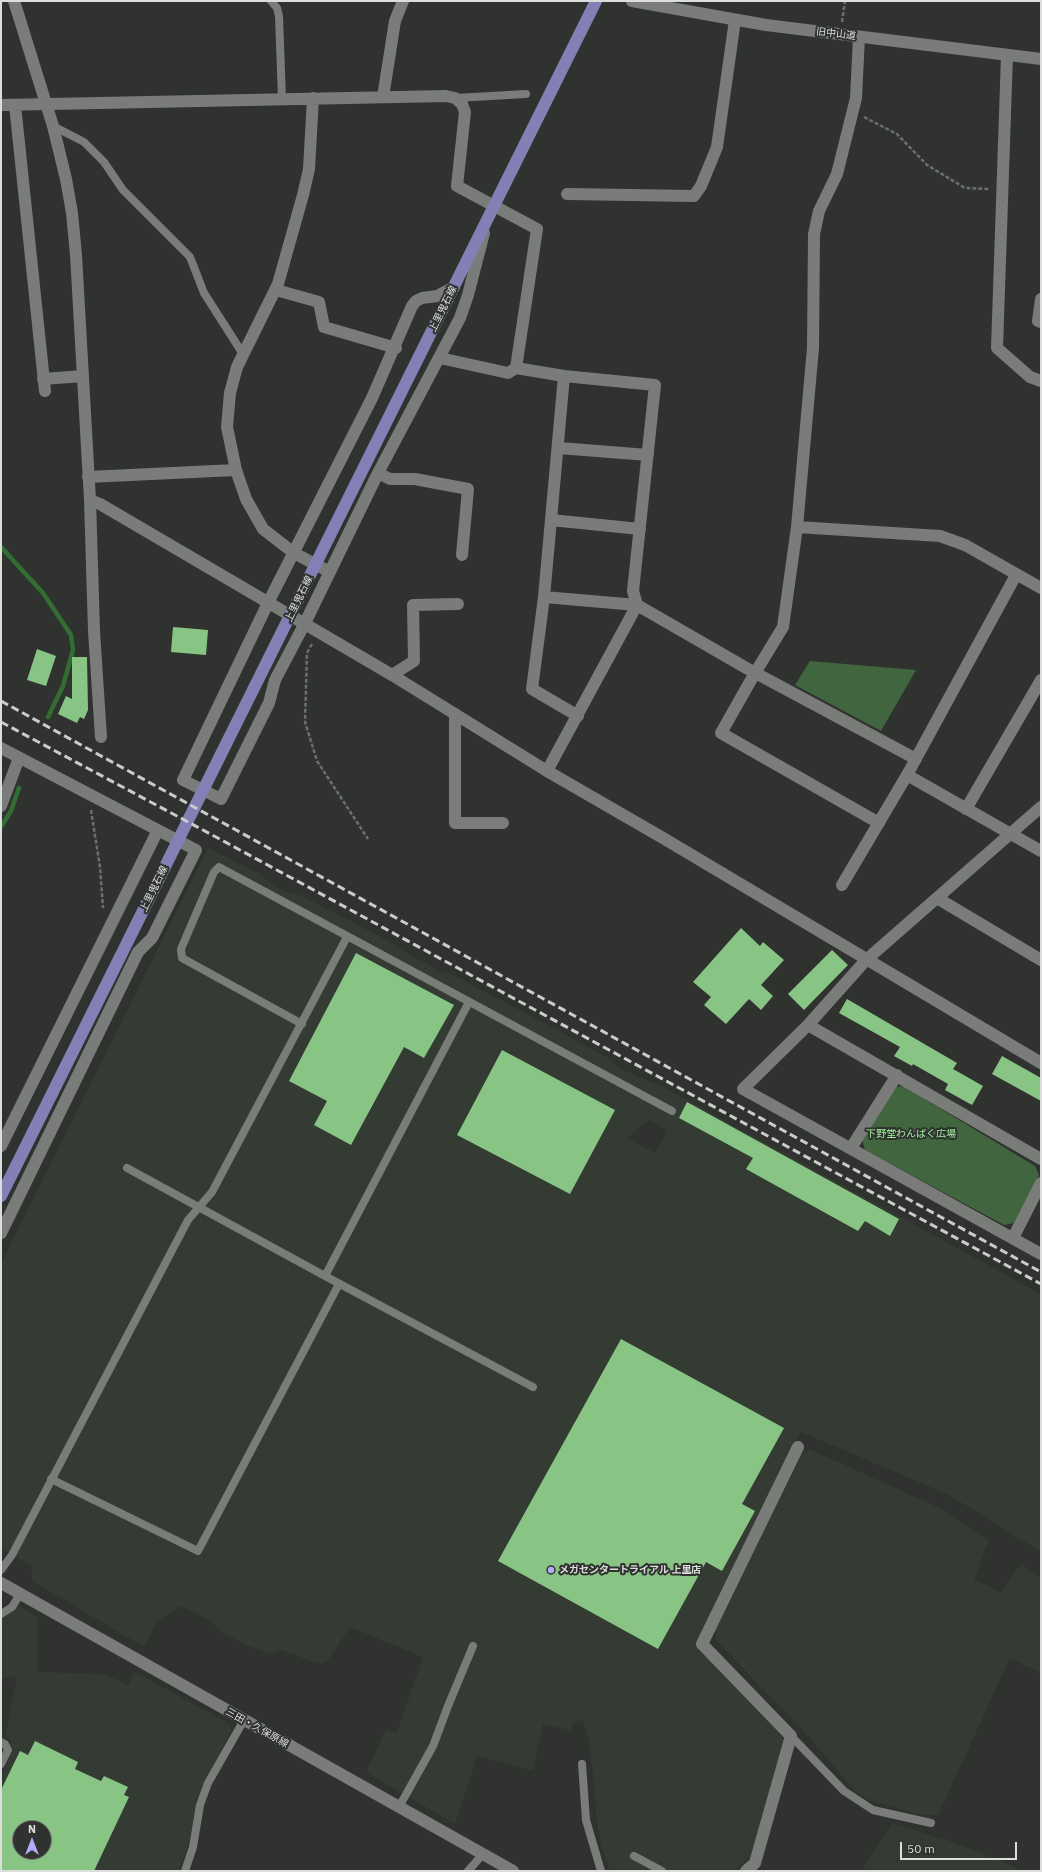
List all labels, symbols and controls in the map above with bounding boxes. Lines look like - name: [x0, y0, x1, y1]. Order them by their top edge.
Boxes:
- street label: 旧中山道: [815, 26, 857, 42]
- street label: 上里鬼石線: [427, 284, 459, 334]
- street label: 上里鬼石線: [283, 574, 315, 624]
- street label: 上里鬼石線: [138, 864, 170, 914]
- park label: 下野堂わんぱく広場: [866, 1128, 956, 1140]
- place label: メガセンタートライアル 上里店: [559, 1564, 701, 1576]
- marker: メガセンタートライアル 上里店: [546, 1565, 556, 1575]
- street label: 三田・久保原線: [223, 1706, 291, 1750]
- north arrow: [12, 1820, 52, 1860]
- text: N: [28, 1822, 36, 1836]
- scale bar: [902, 1834, 1019, 1860]
- text: 50 m: [907, 1841, 935, 1856]

